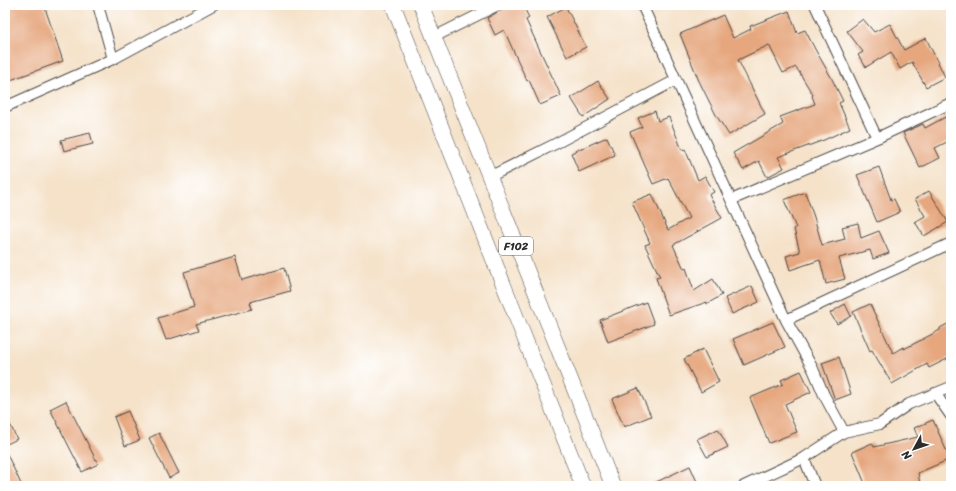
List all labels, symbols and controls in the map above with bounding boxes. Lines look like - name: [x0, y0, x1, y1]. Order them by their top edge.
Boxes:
- road number: F102: [499, 237, 533, 255]
- north arrow: [894, 429, 934, 469]
- text: N: [897, 446, 917, 465]

